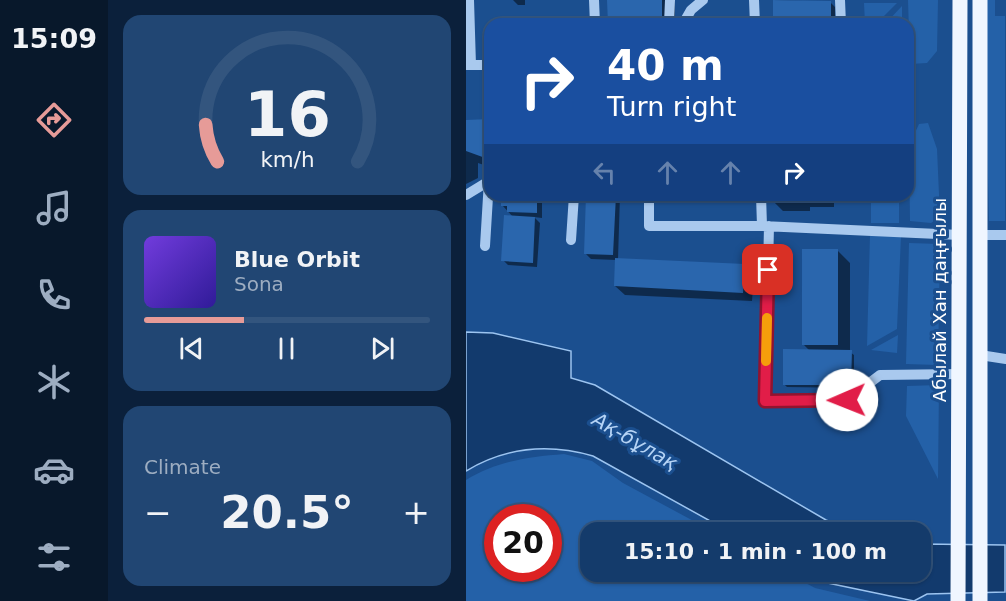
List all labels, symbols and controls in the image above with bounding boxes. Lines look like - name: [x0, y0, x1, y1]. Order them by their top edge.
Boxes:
- text: 15:09: [11, 23, 97, 54]
- text: 40 m: [607, 41, 724, 90]
- icon: right: [508, 42, 586, 120]
- text: 16: [244, 78, 330, 151]
- text: Turn right: [607, 91, 736, 122]
- icon: directions: [33, 99, 75, 141]
- text: km/h: [260, 148, 314, 173]
- icon: left: [588, 156, 621, 189]
- icon: ahead: [651, 156, 684, 189]
- icon: ahead: [714, 156, 747, 189]
- icon: right: [777, 156, 810, 189]
- icon: music: [33, 187, 75, 229]
- street label: Абылай Хан даңғылы: [929, 198, 950, 402]
- pin: [742, 244, 793, 295]
- text: Blue Orbit: [234, 247, 360, 272]
- icon: arrive: [751, 253, 784, 286]
- text: Sona: [234, 272, 284, 296]
- icon: phone: [33, 274, 75, 316]
- icon: previous: [175, 332, 208, 365]
- icon: pause: [270, 332, 303, 365]
- icon: next: [366, 332, 399, 365]
- icon: climate: [33, 361, 75, 403]
- position arrow: [815, 368, 879, 432]
- water label: Ақ-бұлақ: [586, 406, 683, 475]
- icon: car: [33, 449, 75, 491]
- text: Climate: [144, 455, 221, 479]
- text: 20.5°: [220, 486, 354, 539]
- text: −: [144, 493, 172, 532]
- text: +: [402, 493, 430, 532]
- speed limit sign: 20: [484, 504, 562, 582]
- icon: filters: [33, 536, 75, 578]
- text: 15:10 · 1 min · 100 m: [624, 539, 887, 564]

